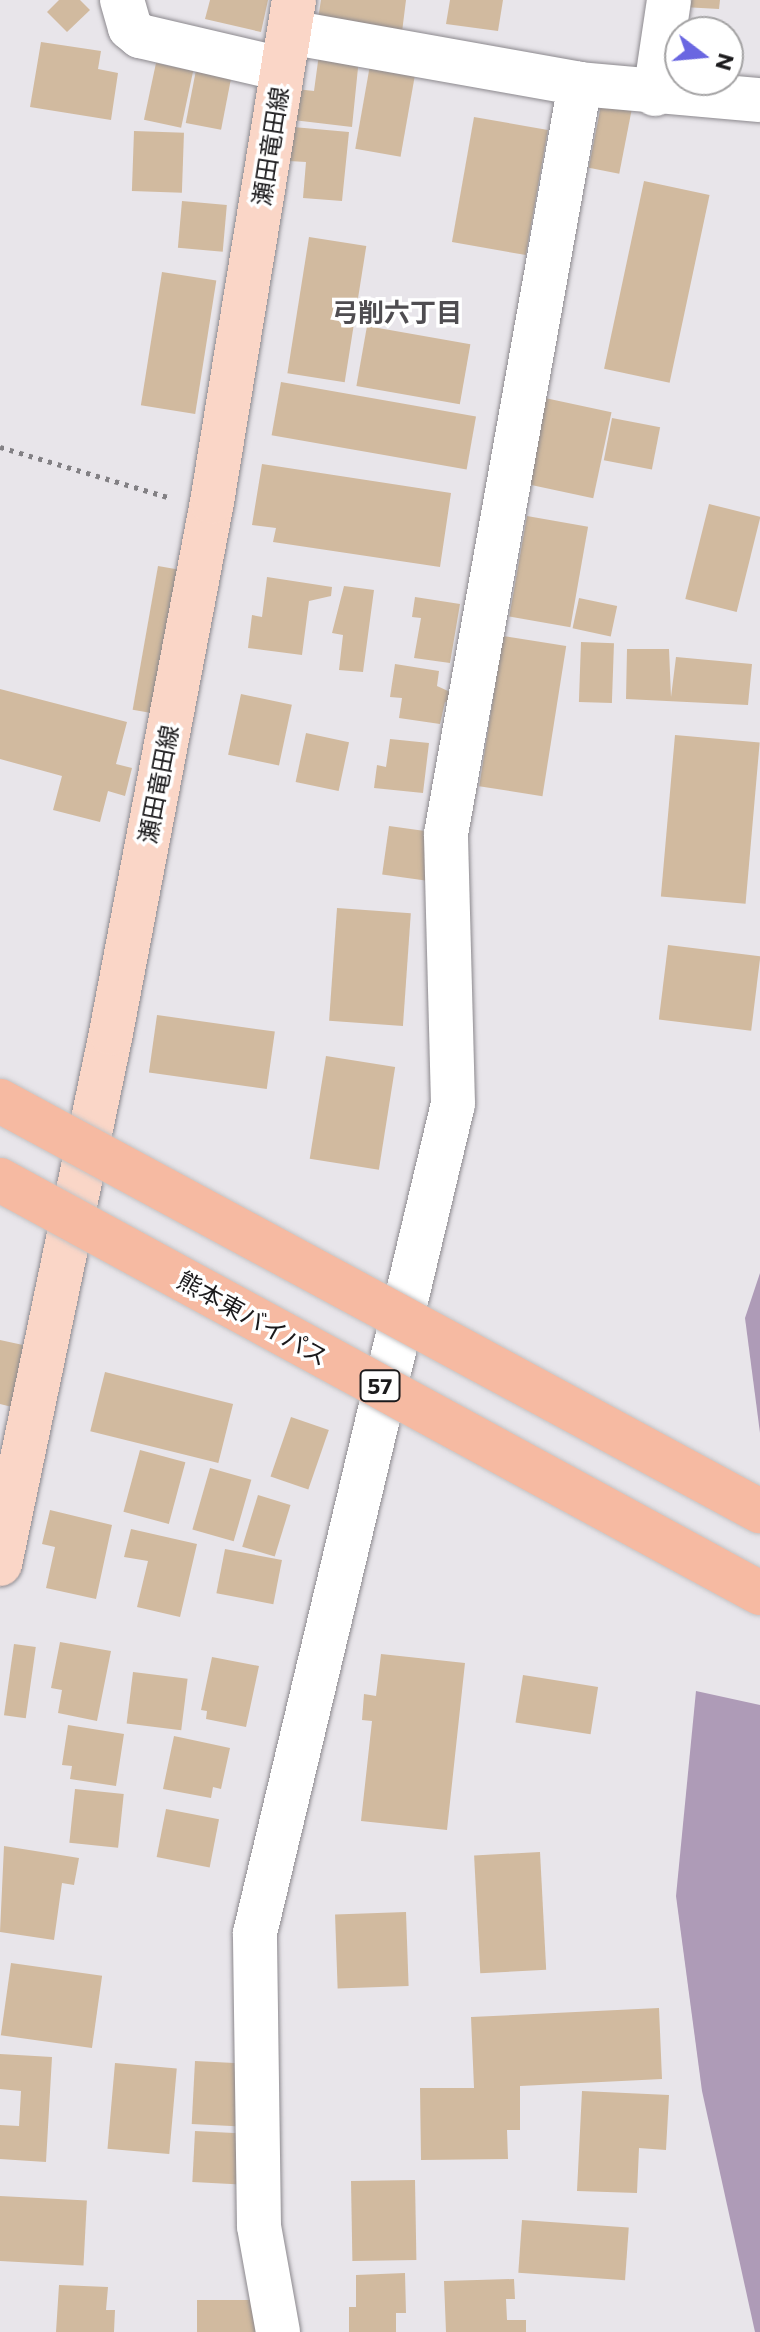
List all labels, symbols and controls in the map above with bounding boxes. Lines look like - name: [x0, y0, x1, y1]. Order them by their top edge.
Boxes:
- north arrow: [664, 16, 744, 96]
- text: N: [710, 51, 741, 74]
- street label: 瀬田竜田線: [246, 84, 294, 208]
- district label: 弓削六丁目: [332, 296, 462, 328]
- street label: 瀬田竜田線: [132, 722, 184, 846]
- street label: 熊本東バイパス: [173, 1265, 333, 1371]
- road number: 57: [358, 1368, 402, 1404]

